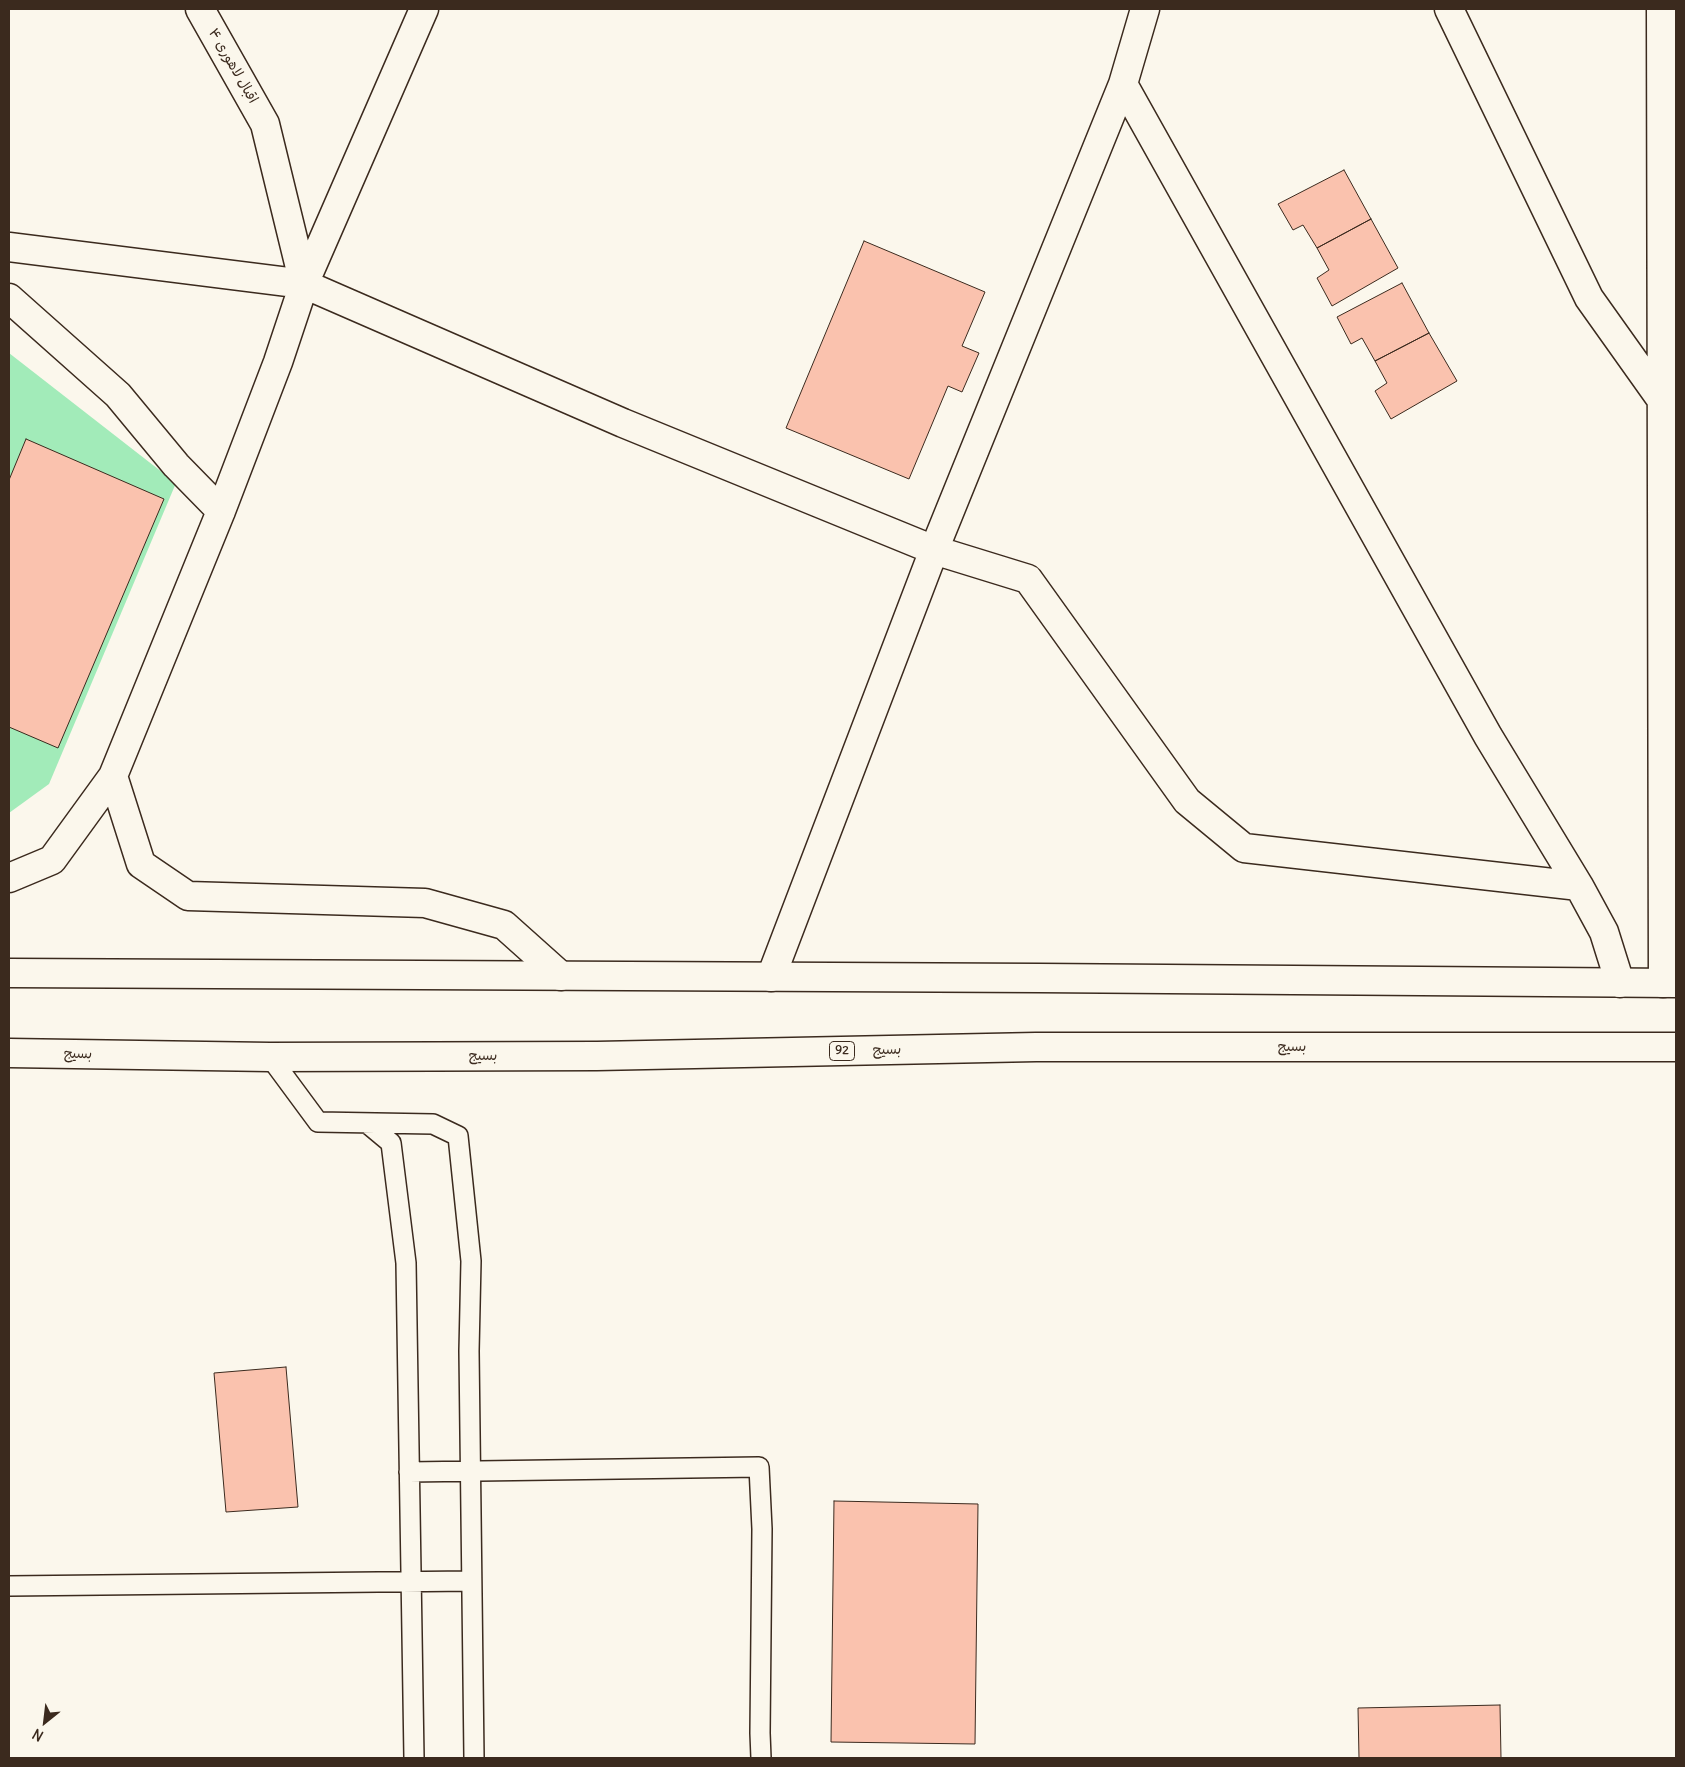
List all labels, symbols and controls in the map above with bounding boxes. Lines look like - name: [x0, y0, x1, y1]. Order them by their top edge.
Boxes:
- street label: اقبال لاهوری ۴: [205, 26, 261, 106]
- street label: بسیج: [1278, 1039, 1306, 1055]
- street label: بسیج: [873, 1041, 901, 1059]
- road number: 92: [830, 1042, 854, 1060]
- street label: بسیج: [64, 1045, 92, 1063]
- street label: بسیج: [469, 1048, 497, 1064]
- north arrow: [20, 1697, 70, 1747]
- text: N: [29, 1725, 46, 1745]

